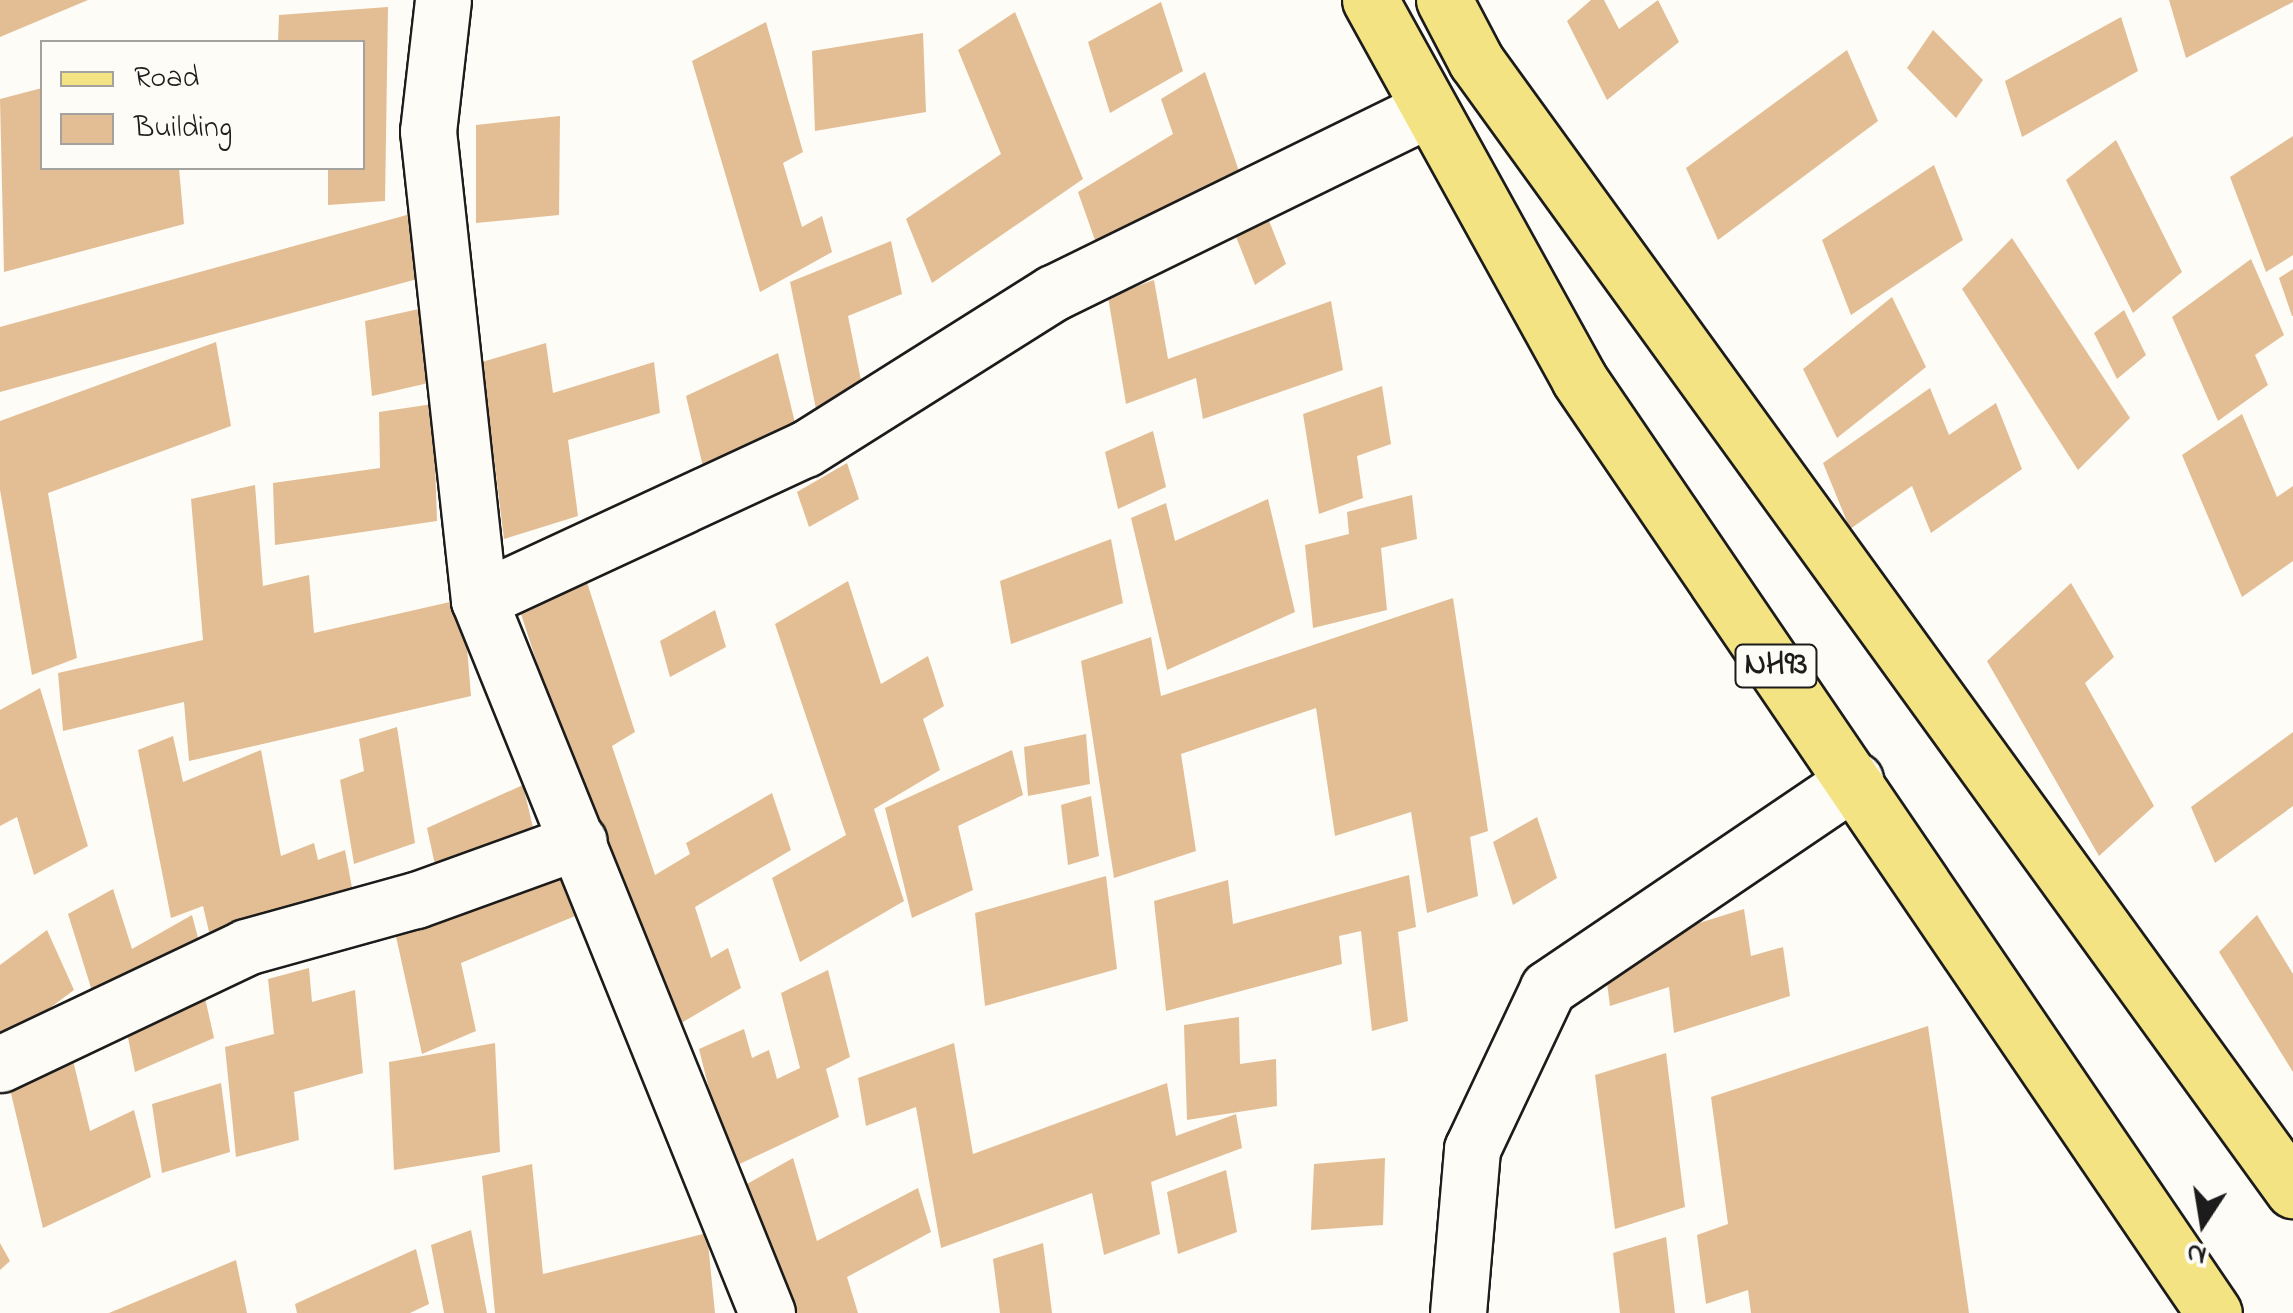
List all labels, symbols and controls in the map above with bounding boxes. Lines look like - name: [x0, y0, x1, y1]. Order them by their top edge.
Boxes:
- legend: [40, 40, 365, 170]
- text: Road: [134, 57, 199, 101]
- text: Building: [134, 107, 232, 151]
- road number: NH93: [1734, 639, 1818, 693]
- north arrow: [2153, 1173, 2253, 1273]
- text: N: [2183, 1231, 2210, 1275]

